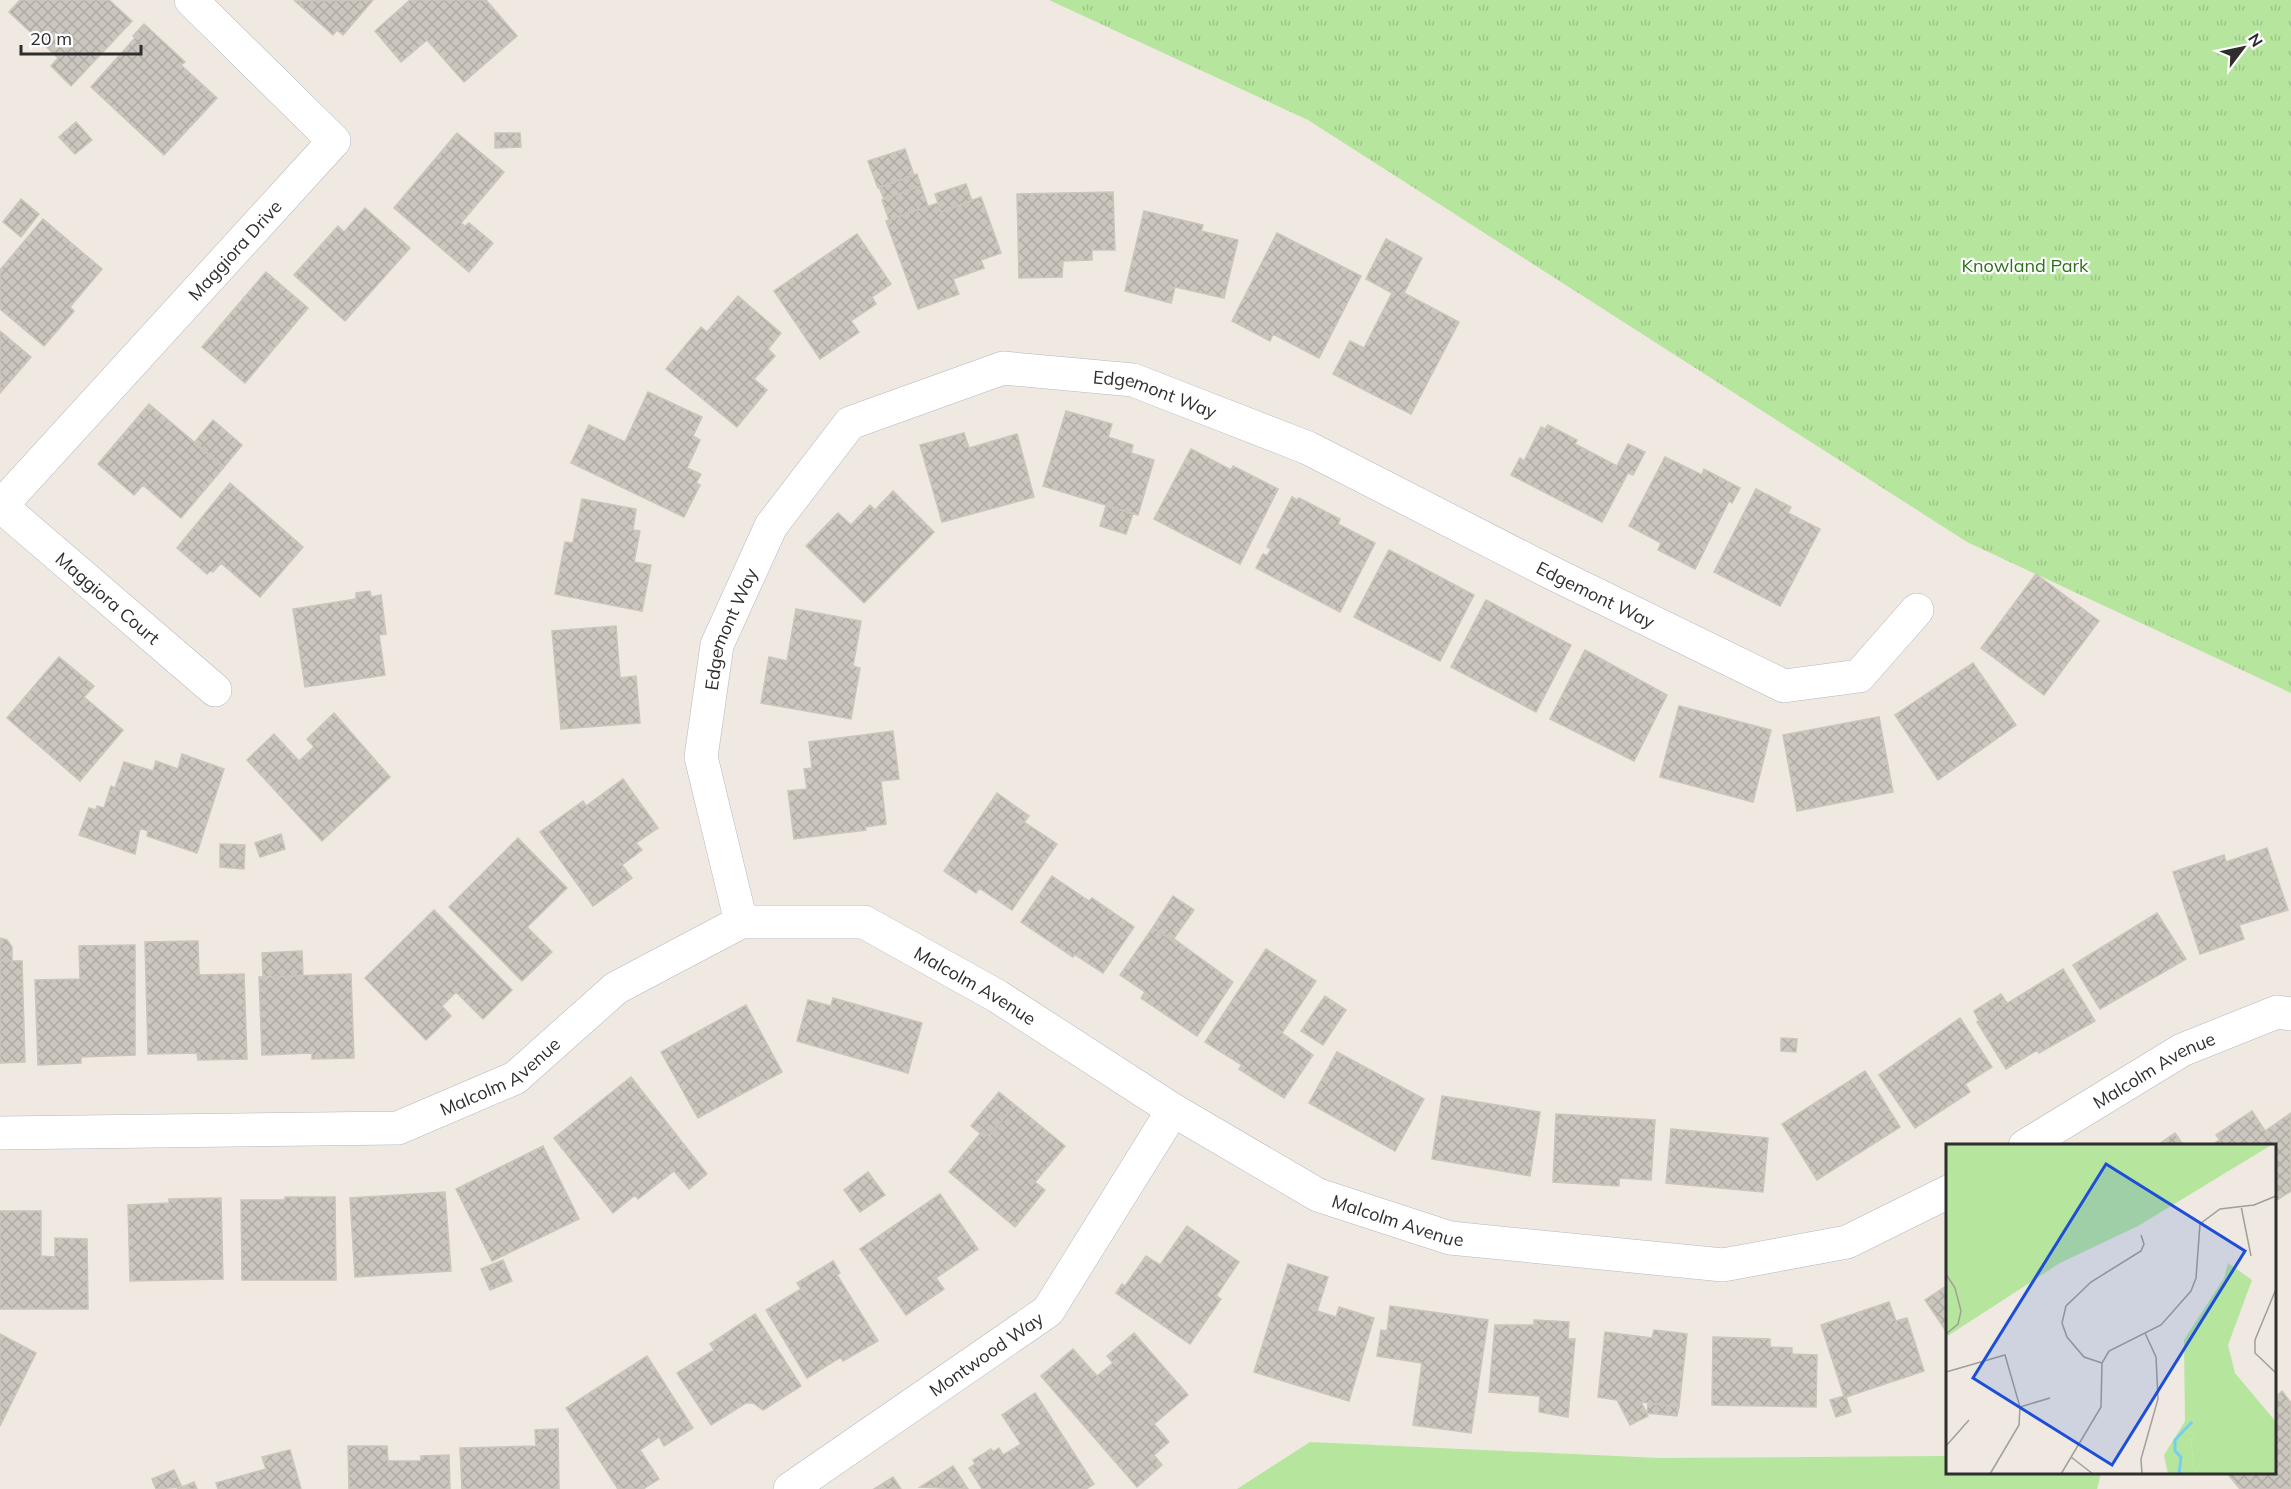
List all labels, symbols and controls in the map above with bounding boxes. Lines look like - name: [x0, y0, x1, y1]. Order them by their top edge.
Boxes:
- scale bar: [21, 18, 141, 56]
- north arrow: [2213, 18, 2273, 78]
- text: 20 m: [30, 27, 72, 50]
- text: N: [2244, 30, 2267, 50]
- street label: Maggiora Drive: [183, 195, 286, 305]
- park label: Knowland Park: [1962, 254, 2089, 277]
- street label: Edgemont Way: [1092, 365, 1220, 423]
- street label: Maggiora Court: [51, 547, 165, 649]
- street label: Edgemont Way: [1533, 556, 1659, 633]
- street label: Edgemont Way: [699, 564, 762, 692]
- street label: Malcolm Avenue: [910, 941, 1041, 1030]
- street label: Malcolm Avenue: [2088, 1026, 2218, 1113]
- street label: Malcolm Avenue: [436, 1032, 565, 1120]
- inset map: [1946, 1144, 2276, 1474]
- street label: Malcolm Avenue: [1329, 1189, 1465, 1251]
- street label: Montwood Way: [924, 1306, 1048, 1401]

